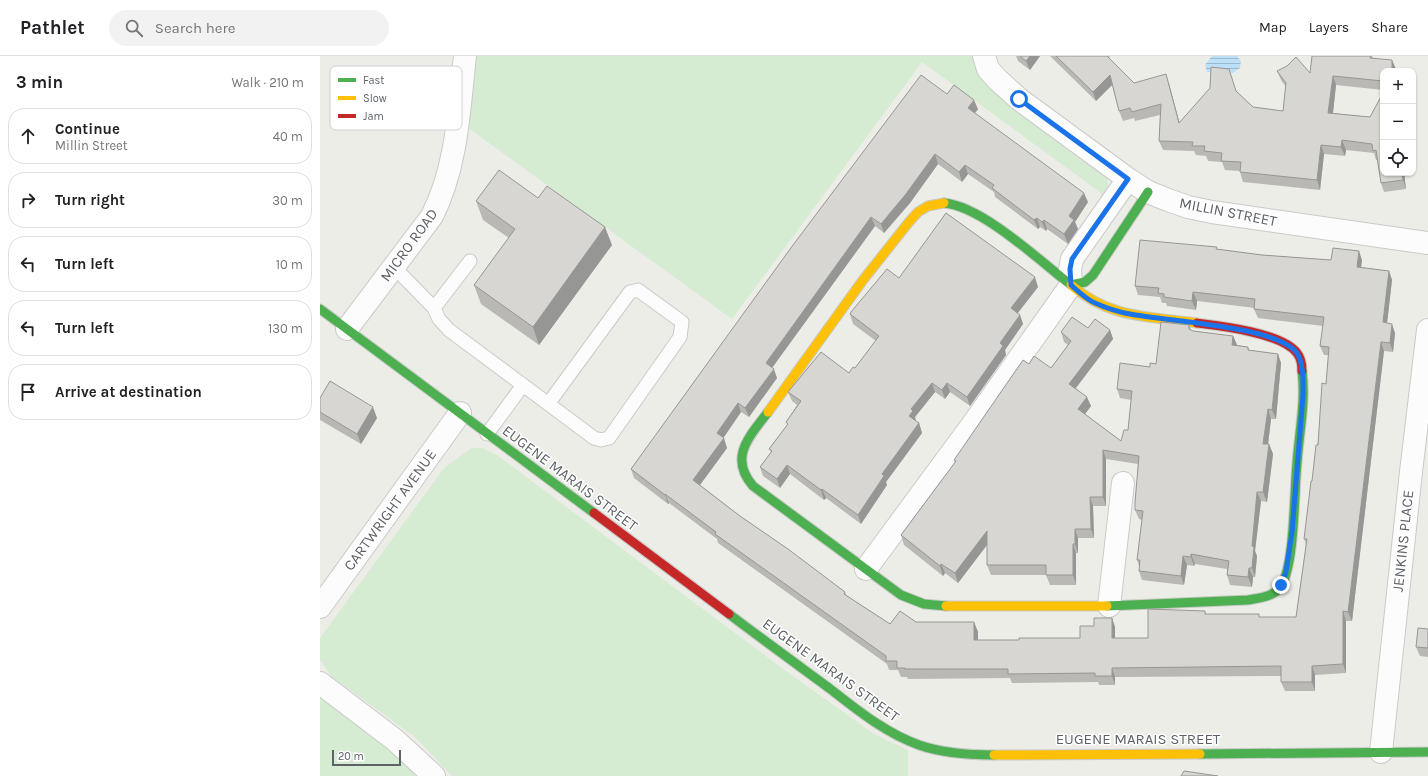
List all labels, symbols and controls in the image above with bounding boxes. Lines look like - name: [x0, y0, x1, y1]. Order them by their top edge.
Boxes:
- search box: [109, 10, 389, 46]
- text: Pathlet: [20, 17, 85, 39]
- icon: search: [123, 17, 145, 39]
- text: Search here: [155, 19, 236, 37]
- text: Map: [1259, 19, 1287, 36]
- text: Layers: [1309, 19, 1349, 36]
- text: Share: [1371, 19, 1408, 36]
- legend: [330, 66, 462, 130]
- map controls: [1380, 68, 1416, 176]
- button: +: [1380, 68, 1416, 104]
- text: 3 min: [16, 72, 63, 92]
- text: Fast: [363, 74, 384, 87]
- text: Walk · 210 m: [231, 75, 304, 90]
- route start: [1010, 90, 1028, 108]
- text: Slow: [363, 92, 387, 105]
- button: −: [1380, 104, 1416, 140]
- text: Jam: [363, 110, 384, 123]
- text: Continue: [55, 120, 120, 138]
- icon: ahead: [17, 125, 39, 147]
- text: 40 m: [273, 129, 303, 144]
- text: Millin Street: [55, 138, 128, 153]
- button: locate: [1380, 140, 1416, 176]
- icon: right: [17, 189, 39, 211]
- text: Turn right: [55, 191, 125, 209]
- text: 30 m: [272, 193, 303, 208]
- street label: MILLIN STREET: [1178, 194, 1279, 230]
- street label: MICRO ROAD: [376, 205, 442, 285]
- icon: left: [17, 253, 39, 275]
- text: Turn left: [55, 255, 114, 273]
- text: 10 m: [276, 257, 303, 272]
- icon: left: [17, 317, 39, 339]
- text: Turn left: [55, 319, 114, 337]
- text: 130 m: [268, 321, 303, 336]
- icon: arrive: [17, 381, 39, 403]
- text: Arrive at destination: [55, 383, 202, 401]
- street label: EUGENE MARAIS STREET: [499, 421, 642, 535]
- street label: CARTWRIGHT AVENUE: [340, 446, 440, 574]
- street label: JENKINS PLACE: [1389, 489, 1417, 593]
- route end: [1272, 576, 1290, 594]
- street label: EUGENE MARAIS STREET: [759, 614, 903, 726]
- street label: EUGENE MARAIS STREET: [1056, 730, 1221, 748]
- scale bar: [332, 748, 401, 767]
- text: 20 m: [338, 750, 364, 763]

